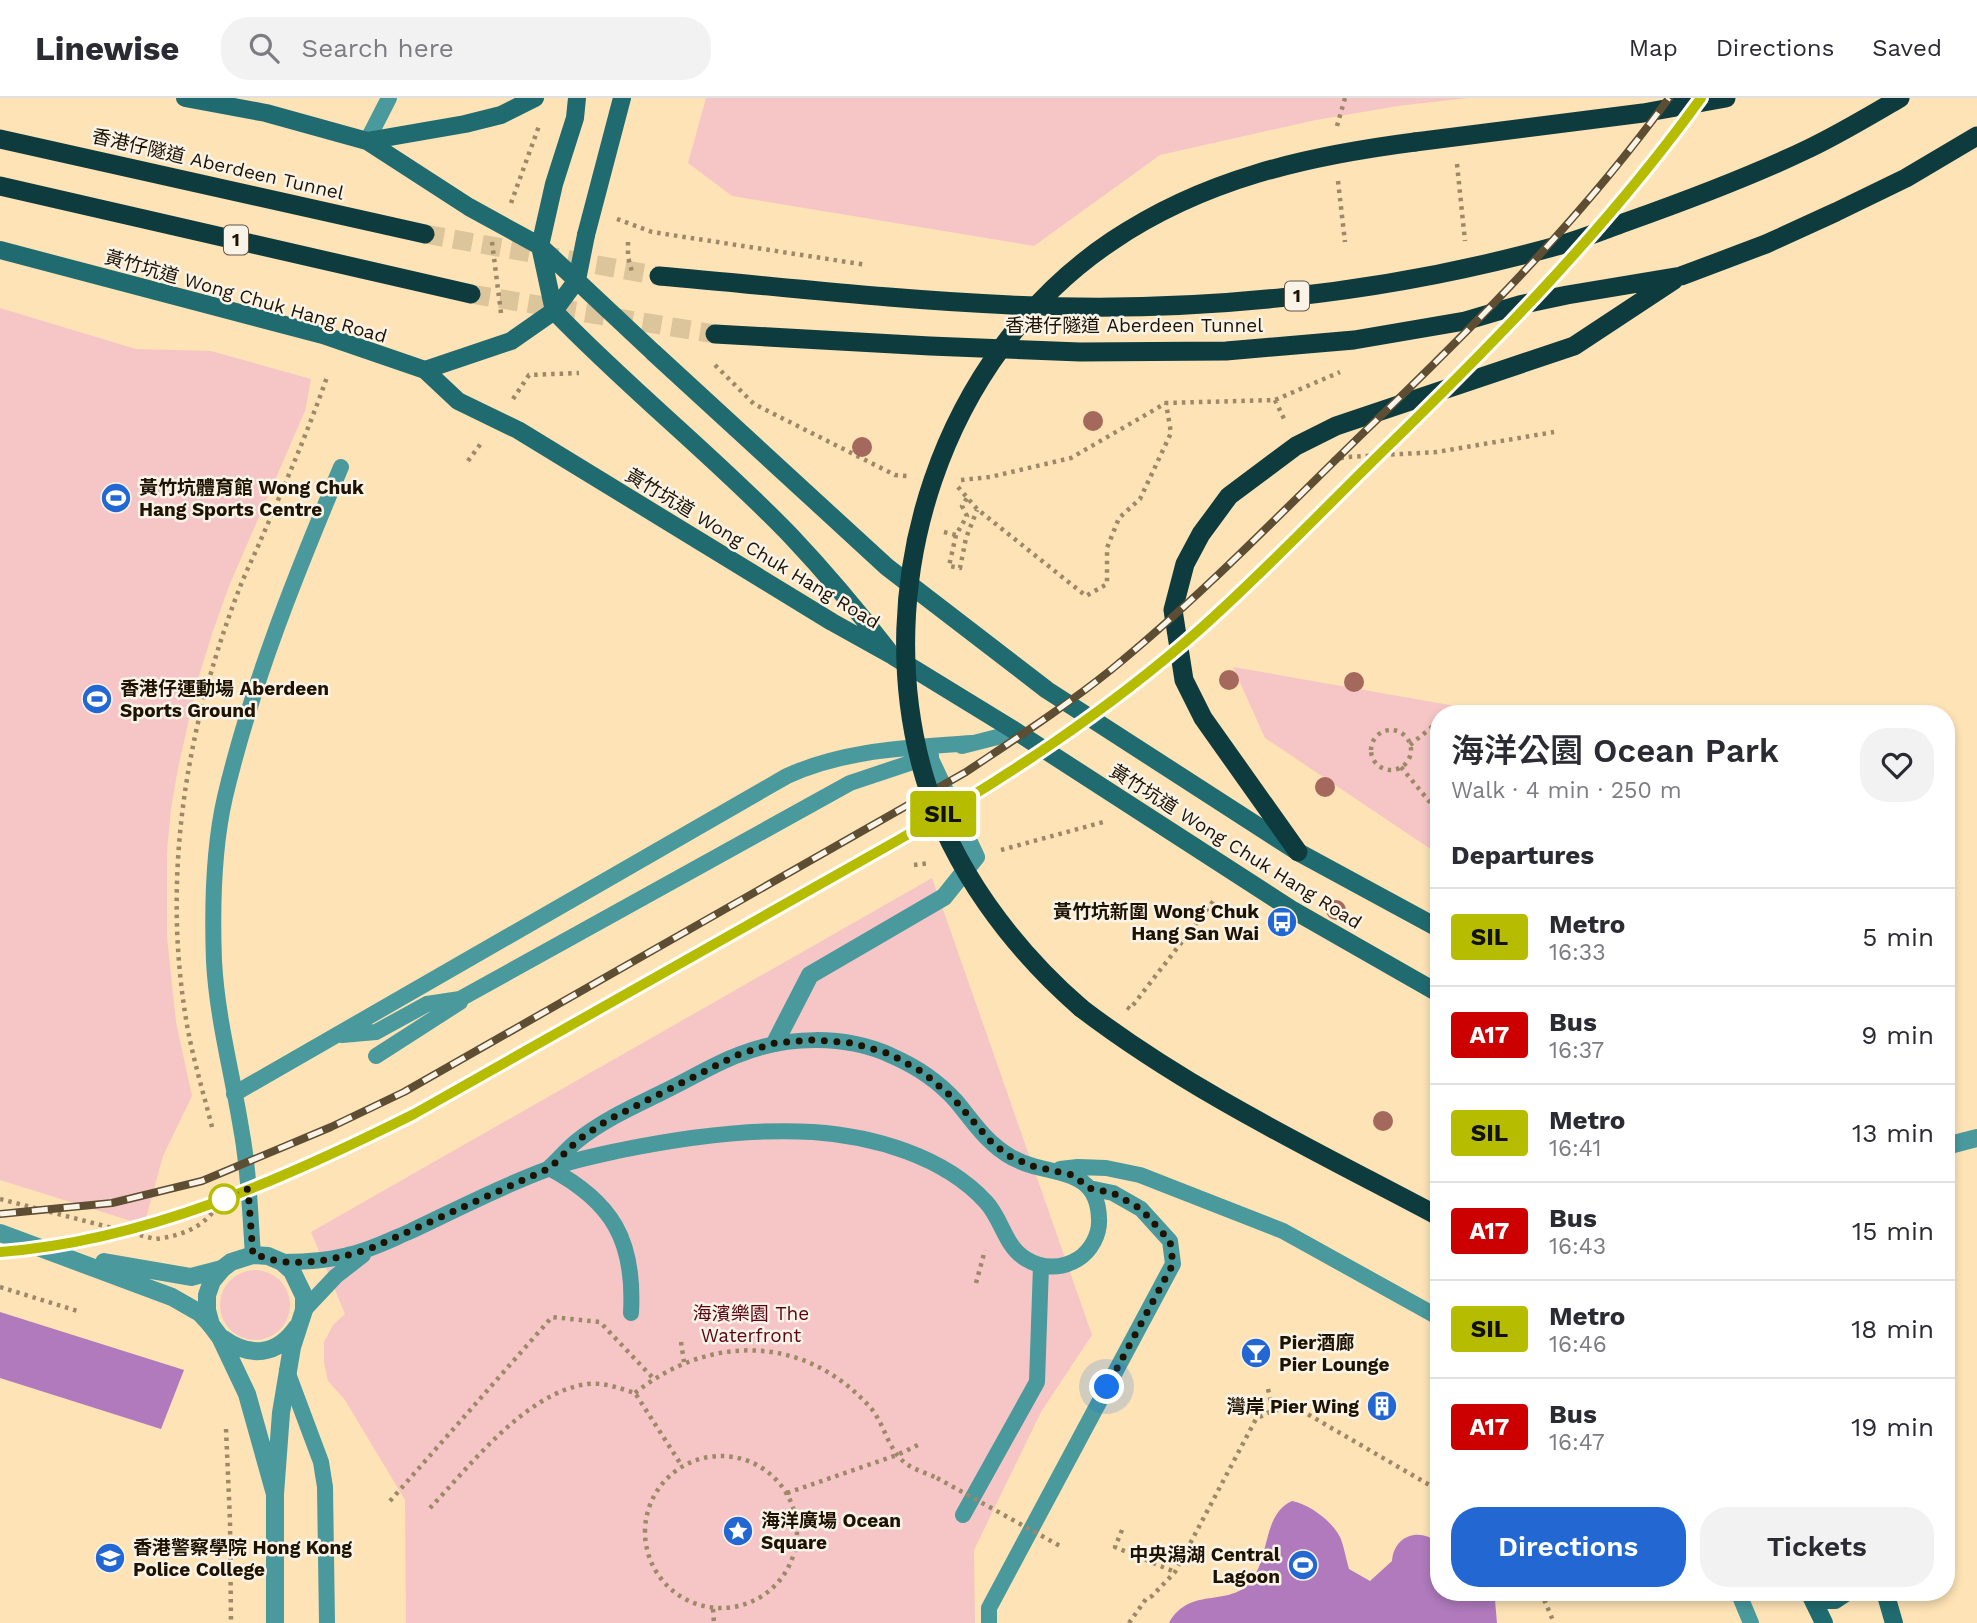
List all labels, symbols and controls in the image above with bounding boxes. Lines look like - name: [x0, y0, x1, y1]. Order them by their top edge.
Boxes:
- search box: [221, 17, 711, 80]
- text: Linewise: [35, 29, 179, 68]
- icon: search: [245, 29, 283, 67]
- text: Search here: [301, 33, 454, 63]
- text: Map: [1629, 34, 1678, 62]
- text: Directions: [1716, 34, 1834, 62]
- text: Saved: [1872, 34, 1942, 62]
- street label: 香港仔隧道 Aberdeen Tunnel: [90, 124, 346, 205]
- road number: 1: [224, 225, 248, 254]
- street label: 黃竹坑道 Wong Chuk Hang Road: [102, 245, 390, 348]
- road number: 1: [1285, 281, 1309, 310]
- street label: 香港仔隧道 Aberdeen Tunnel: [1005, 314, 1263, 337]
- street label: 黃竹坑道 Wong Chuk Hang Road: [621, 463, 884, 634]
- place label: 黃竹坑體育館 Wong Chuk Hang Sports Centre: [139, 476, 364, 521]
- sports icon: 黃竹坑體育館 Wong Chuk Hang Sports Centre: [99, 481, 133, 515]
- place label: 香港仔運動場 Aberdeen Sports Ground: [120, 677, 329, 722]
- sports icon: 香港仔運動場 Aberdeen Sports Ground: [80, 682, 114, 716]
- button: heart: [1860, 728, 1934, 802]
- text: 海洋公園 Ocean Park: [1451, 731, 1779, 770]
- street label: 黃竹坑道 Wong Chuk Hang Road: [1106, 759, 1366, 934]
- text: Walk · 4 min · 250 m: [1451, 777, 1682, 804]
- line badge: SIL: [903, 791, 983, 837]
- text: SIL: [924, 800, 962, 828]
- text: Departures: [1451, 840, 1594, 870]
- place label: 黃竹坑新圍 Wong Chuk Hang San Wai: [1053, 900, 1259, 945]
- bus stop icon: 黃竹坑新圍 Wong Chuk Hang San Wai: [1265, 905, 1299, 939]
- text: Metro: [1549, 909, 1625, 939]
- text: 5 min: [1862, 922, 1934, 952]
- text: SIL: [1471, 923, 1508, 951]
- text: 16:33: [1549, 939, 1606, 966]
- text: Bus: [1549, 1007, 1597, 1037]
- text: 9 min: [1861, 1020, 1934, 1050]
- text: A17: [1470, 1021, 1509, 1049]
- text: 16:37: [1549, 1037, 1604, 1064]
- text: Metro: [1549, 1105, 1625, 1135]
- text: 13 min: [1852, 1118, 1934, 1148]
- text: SIL: [1471, 1119, 1508, 1147]
- text: 16:41: [1549, 1135, 1601, 1162]
- unlabelled marker: [209, 1184, 239, 1214]
- text: Bus: [1549, 1203, 1597, 1233]
- text: 15 min: [1852, 1216, 1934, 1246]
- text: A17: [1470, 1217, 1509, 1245]
- text: 16:43: [1549, 1233, 1606, 1260]
- text: Metro: [1549, 1301, 1625, 1331]
- park label: 海濱樂園 The Waterfront: [693, 1302, 809, 1347]
- text: 18 min: [1851, 1314, 1934, 1344]
- text: SIL: [1471, 1315, 1508, 1343]
- place label: Pier酒廊 Pier Lounge: [1279, 1331, 1389, 1376]
- text: 16:46: [1549, 1331, 1607, 1358]
- bar icon: Pier酒廊 Pier Lounge: [1239, 1336, 1273, 1370]
- your location: [1089, 1369, 1124, 1404]
- building icon: 灣岸 Pier Wing: [1365, 1389, 1399, 1423]
- place label: 灣岸 Pier Wing: [1226, 1395, 1359, 1418]
- text: Bus: [1549, 1399, 1597, 1429]
- text: 19 min: [1851, 1412, 1934, 1442]
- text: A17: [1470, 1413, 1509, 1441]
- text: 16:47: [1549, 1429, 1605, 1456]
- button: Directions: [1451, 1507, 1686, 1587]
- button: Tickets: [1700, 1507, 1934, 1587]
- place label: 海洋廣場 Ocean Square: [761, 1509, 901, 1554]
- place icon: 海洋廣場 Ocean Square: [721, 1514, 755, 1548]
- place label: 香港警察學院 Hong Kong Police College: [133, 1536, 352, 1581]
- school or university icon: 香港警察學院 Hong Kong Police College: [93, 1541, 127, 1575]
- place label: 中央潟湖 Central Lagoon: [1129, 1543, 1281, 1588]
- sports icon: 中央潟湖 Central Lagoon: [1286, 1548, 1320, 1582]

